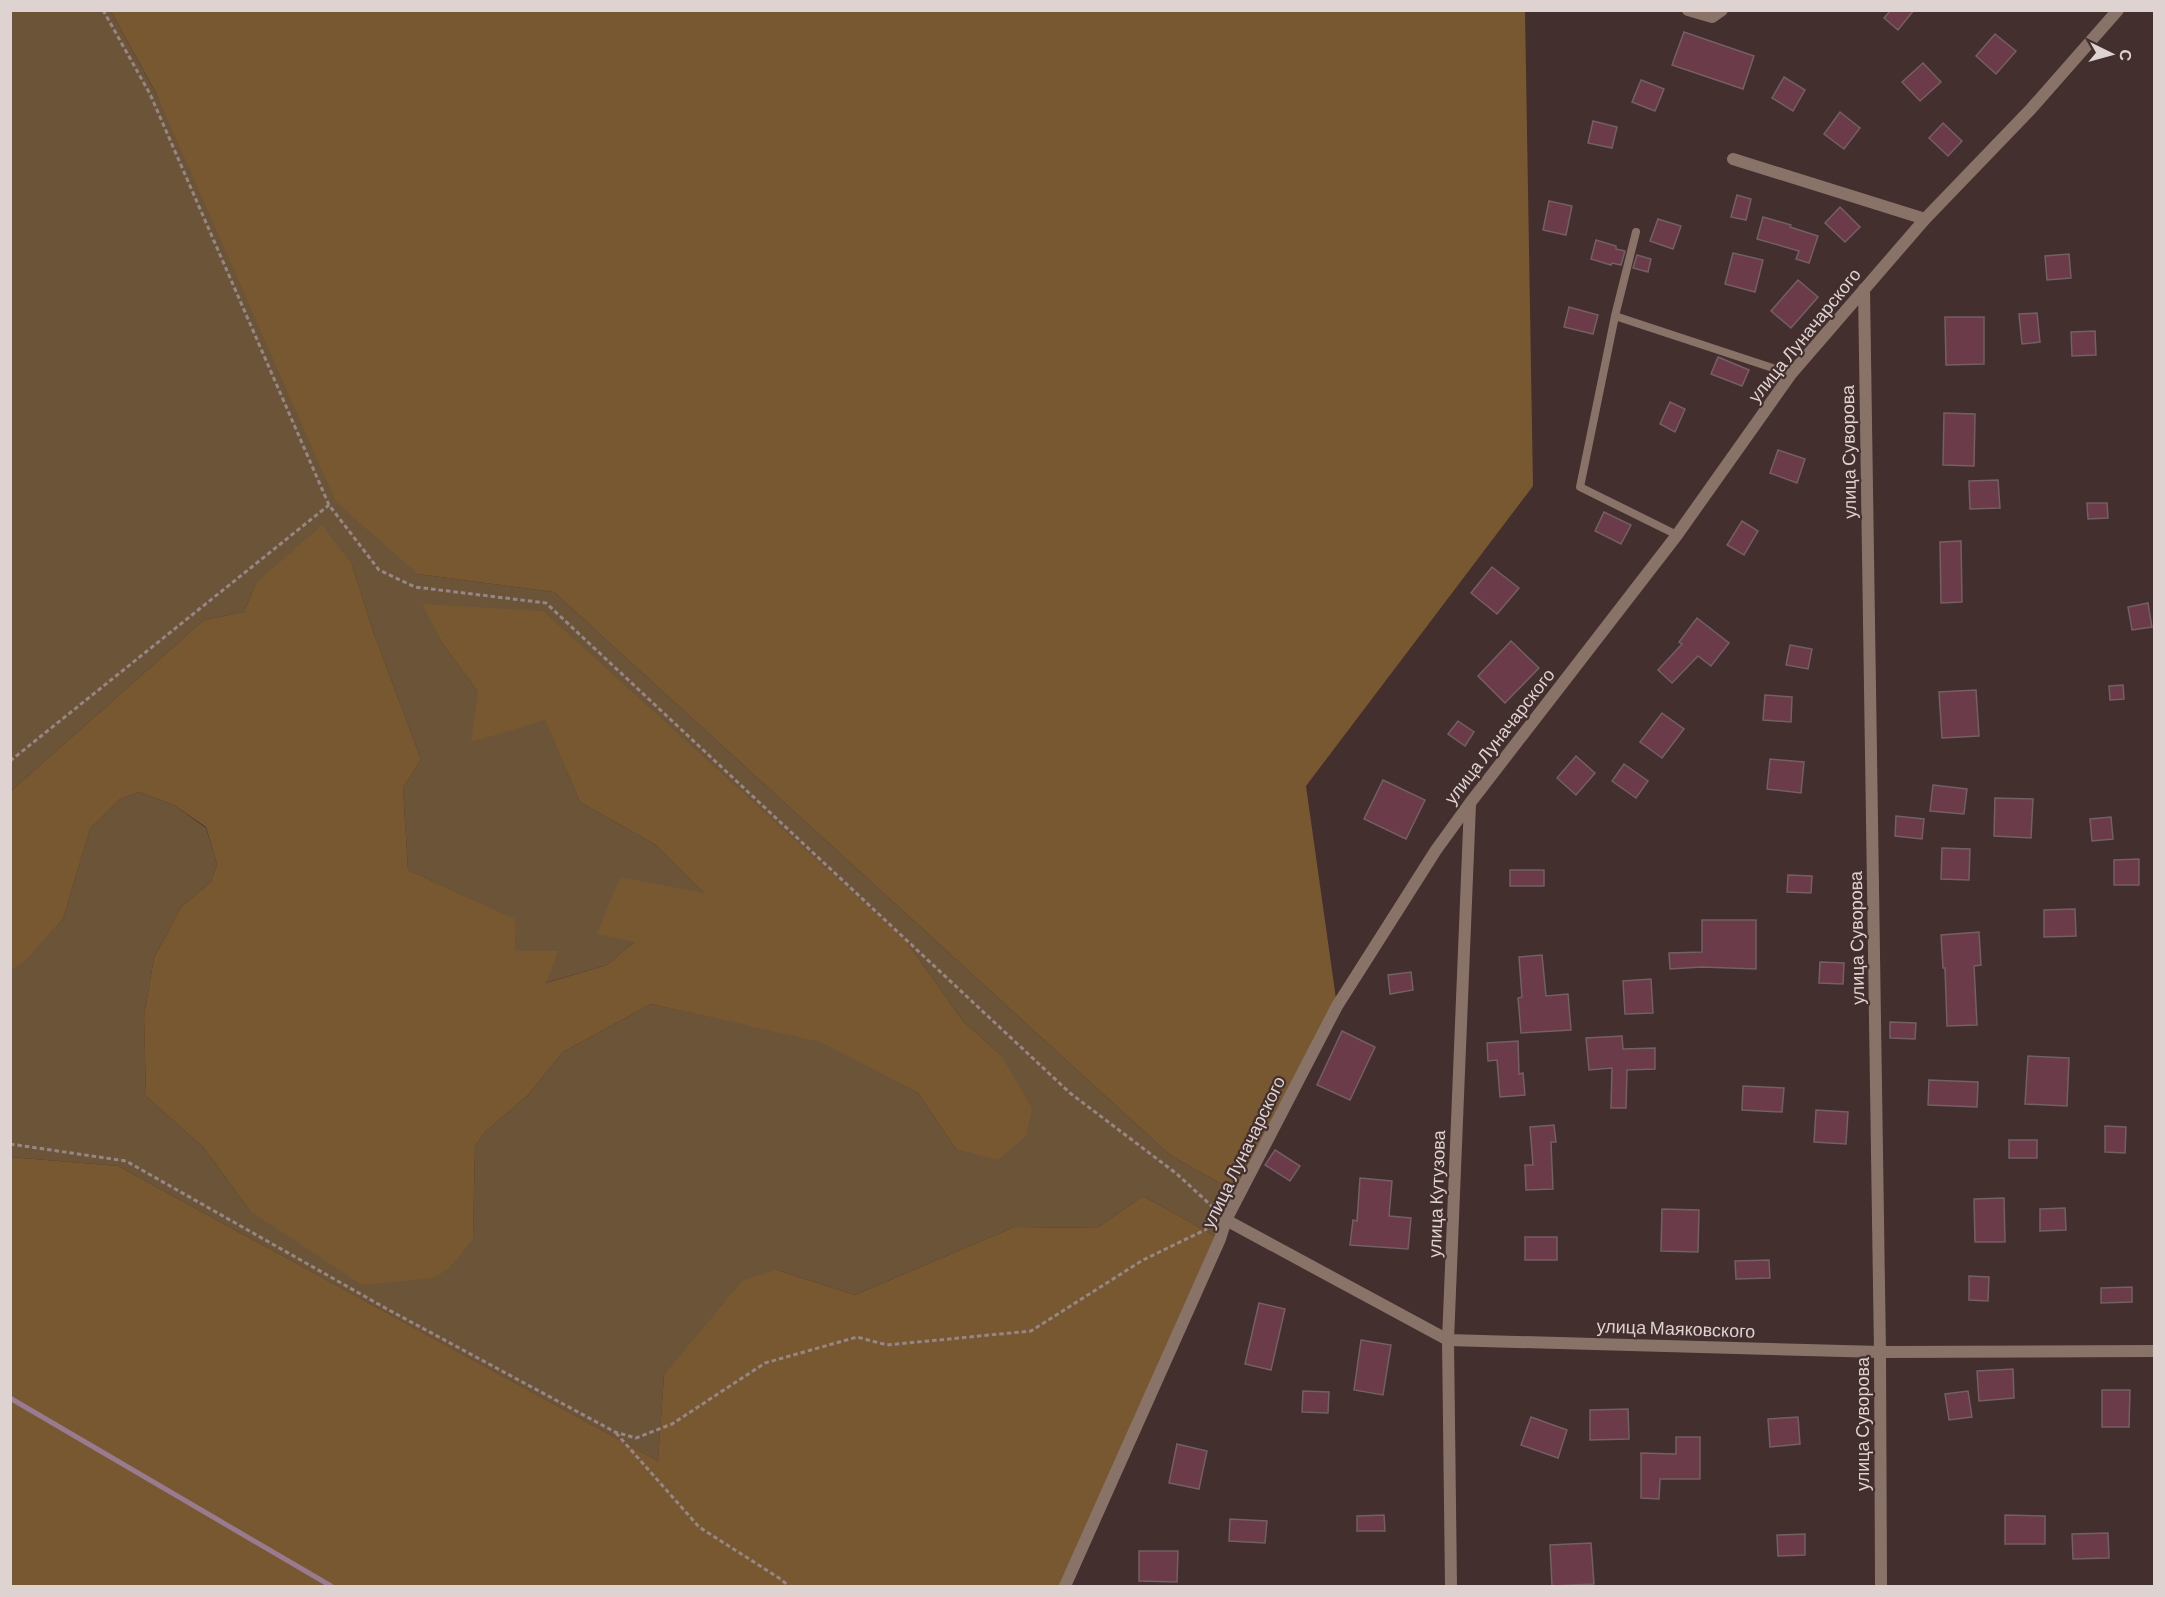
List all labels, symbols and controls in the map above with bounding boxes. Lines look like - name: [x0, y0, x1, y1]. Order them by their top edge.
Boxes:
- north arrow: [2081, 24, 2141, 84]
- text: С: [2116, 49, 2136, 62]
- street label: улица Луначарского: [1743, 263, 1865, 407]
- street label: улица Суворова: [1836, 384, 1860, 519]
- street label: улица Луначарского: [1439, 664, 1559, 808]
- street label: улица Суворова: [1844, 870, 1868, 1005]
- street label: улица Луначарского: [1197, 1072, 1289, 1232]
- street label: улица Кутузова: [1423, 1129, 1449, 1258]
- street label: улица Маяковского: [1596, 1314, 1756, 1342]
- street label: улица Суворова: [1851, 1356, 1873, 1491]

